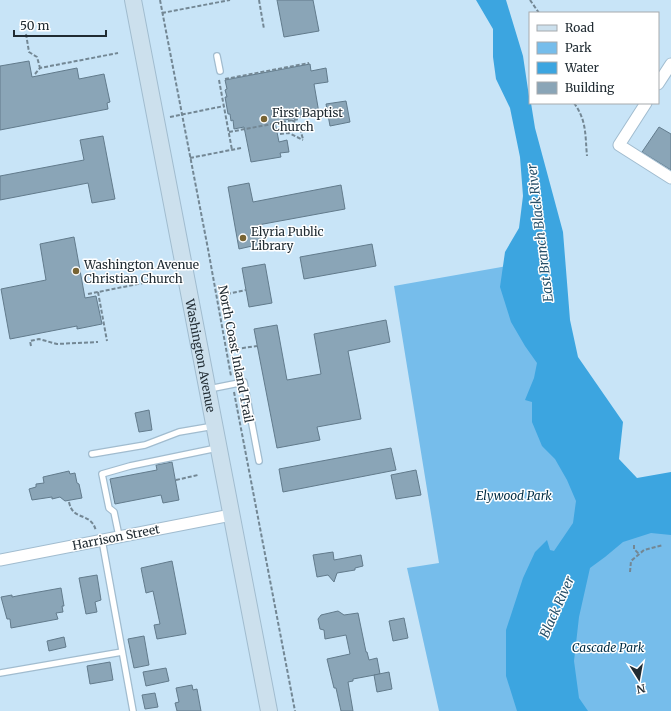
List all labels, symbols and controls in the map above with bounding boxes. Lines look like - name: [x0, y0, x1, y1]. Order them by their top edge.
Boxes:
- scale bar: [14, 12, 106, 38]
- legend: [529, 12, 659, 104]
- text: 50 m: [20, 18, 49, 33]
- text: Road: [565, 20, 594, 35]
- text: Park: [565, 40, 592, 55]
- text: Water: [564, 60, 600, 75]
- text: Building: [565, 80, 615, 95]
- place label: First Baptist Church: [272, 105, 343, 134]
- marker: First Baptist Church: [259, 114, 269, 124]
- water label: East Branch Black River: [523, 162, 557, 303]
- place label: Elyria Public Library: [251, 224, 324, 253]
- marker: Elyria Public Library: [238, 233, 248, 243]
- place label: Washington Avenue Christian Church: [83, 257, 199, 286]
- marker: Washington Avenue Christian Church: [71, 266, 81, 276]
- street label: North Coast Inland Trail: [215, 284, 257, 424]
- street label: Washington Avenue: [183, 297, 219, 414]
- park label: Elywood Park: [476, 488, 552, 503]
- street label: Harrison Street: [71, 521, 161, 553]
- water label: Black River: [536, 573, 578, 641]
- park label: Cascade Park: [572, 640, 645, 655]
- north arrow: [619, 659, 659, 699]
- text: N: [635, 681, 647, 697]

